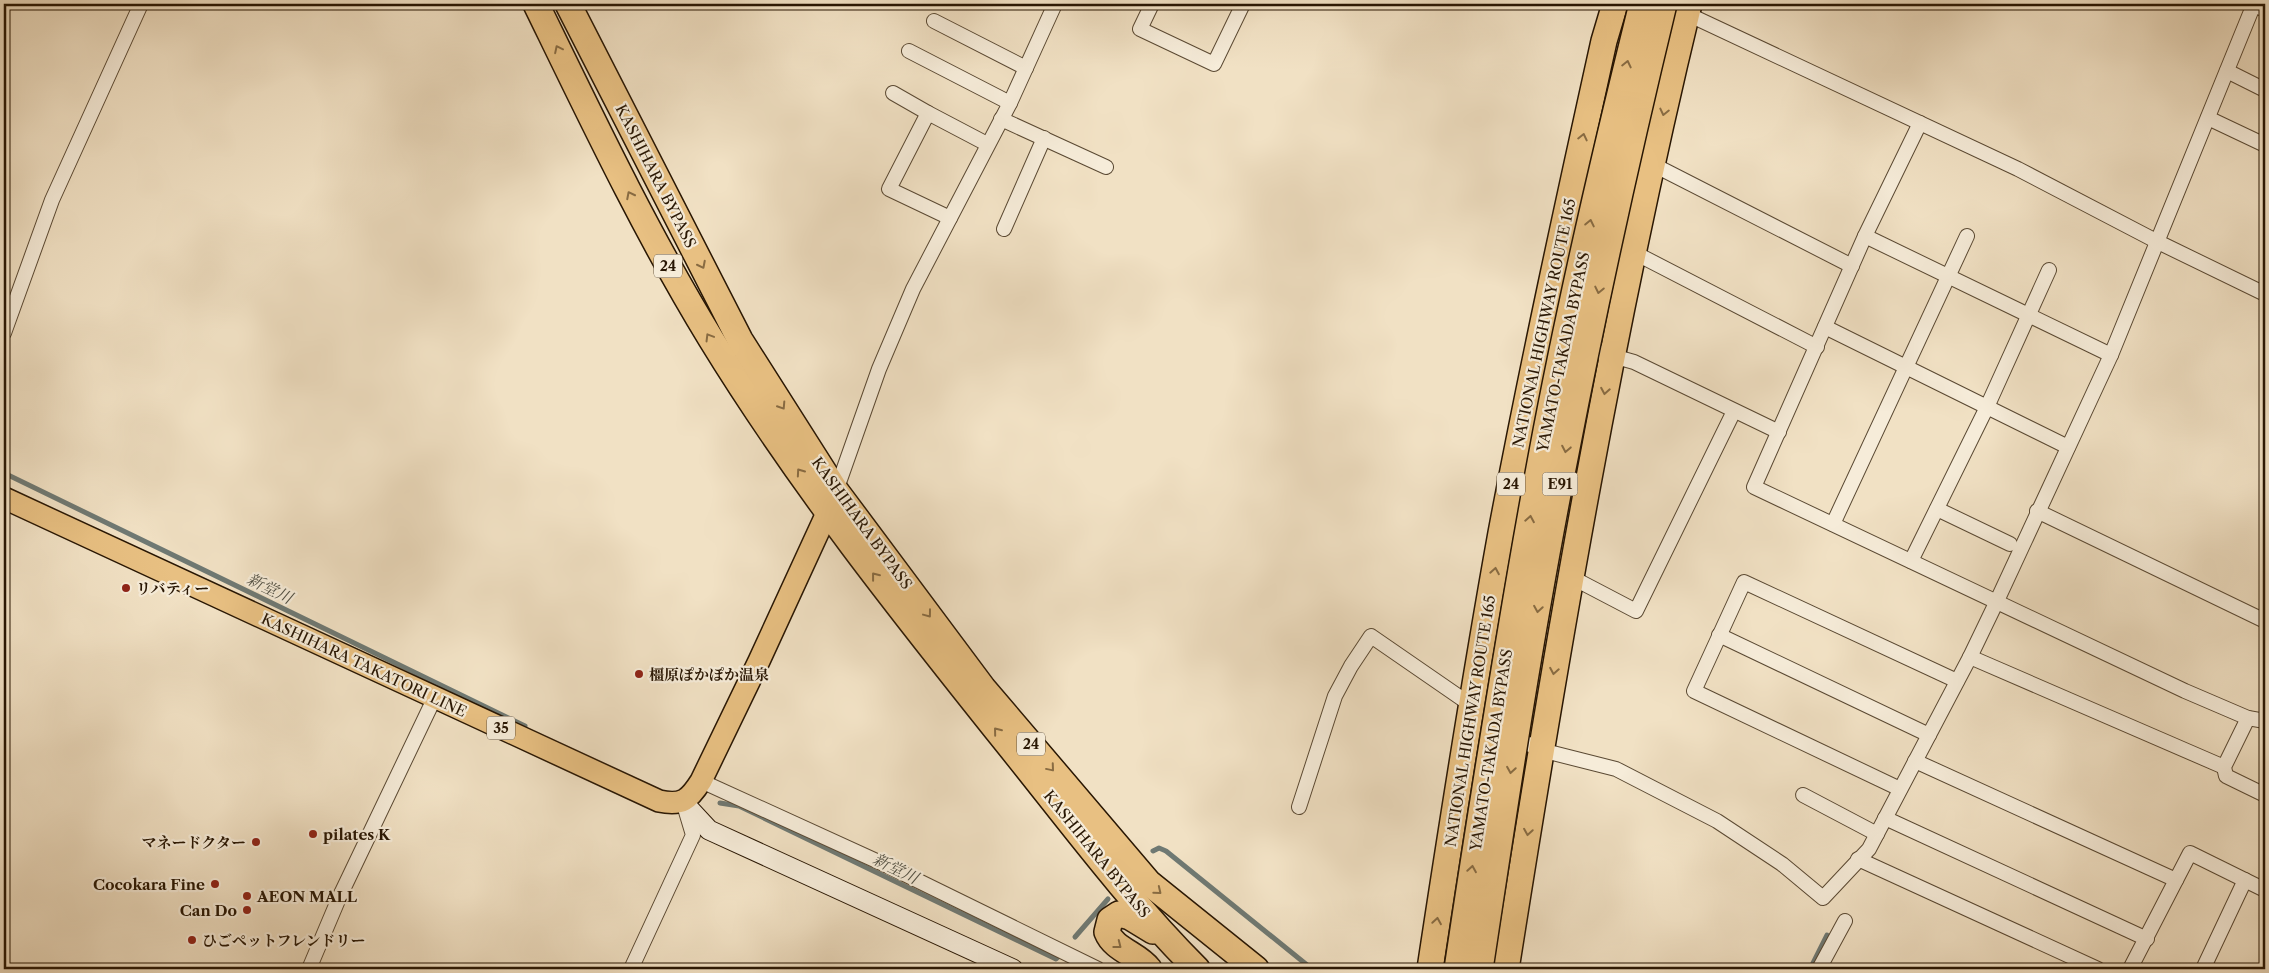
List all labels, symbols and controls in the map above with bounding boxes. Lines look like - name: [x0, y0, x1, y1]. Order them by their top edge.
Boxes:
- one-way arrow: [554, 45, 564, 54]
- one-way arrow: [1621, 60, 1632, 69]
- street label: KASHIHARA BYPASS: [612, 101, 700, 251]
- one-way arrow: [1659, 108, 1670, 117]
- one-way arrow: [1577, 133, 1588, 142]
- one-way arrow: [626, 191, 636, 200]
- street label: NATIONAL HIGHWAY ROUTE 165: [1508, 197, 1580, 449]
- one-way arrow: [1585, 218, 1595, 227]
- street label: YAMATO-TAKADA BYPASS: [1532, 250, 1594, 455]
- road number: 24: [654, 255, 682, 278]
- one-way arrow: [696, 260, 706, 269]
- one-way arrow: [1594, 286, 1605, 295]
- one-way arrow: [706, 333, 716, 342]
- one-way arrow: [1600, 386, 1610, 395]
- one-way arrow: [776, 401, 786, 410]
- one-way arrow: [1562, 445, 1572, 454]
- street label: KASHIHARA BYPASS: [808, 453, 916, 593]
- one-way arrow: [797, 468, 806, 477]
- road number: 24: [1497, 472, 1525, 496]
- road number: E91: [1542, 472, 1578, 496]
- one-way arrow: [1525, 515, 1535, 523]
- one-way arrow: [1489, 566, 1499, 575]
- water label: 新堂川: [244, 568, 298, 608]
- one-way arrow: [872, 572, 881, 582]
- place label: リバティー: [136, 579, 209, 598]
- marker: リバティー: [120, 582, 132, 594]
- street label: NATIONAL HIGHWAY ROUTE 165: [1441, 594, 1499, 848]
- one-way arrow: [1533, 605, 1543, 614]
- one-way arrow: [922, 608, 931, 618]
- street label: KASHIHARA TAKATORI LINE: [258, 609, 470, 721]
- street label: YAMATO-TAKADA BYPASS: [1465, 648, 1516, 853]
- place label: 橿原ぽかぽか温泉: [649, 665, 769, 684]
- one-way arrow: [1550, 667, 1560, 676]
- marker: 橿原ぽかぽか温泉: [633, 668, 645, 680]
- road number: 35: [487, 716, 515, 740]
- one-way arrow: [995, 728, 1003, 737]
- road number: 24: [1017, 732, 1045, 756]
- one-way arrow: [1046, 763, 1055, 772]
- one-way arrow: [1507, 765, 1517, 774]
- street label: KASHIHARA BYPASS: [1040, 786, 1154, 922]
- place label: pilates K: [323, 825, 391, 844]
- marker: pilates K: [307, 828, 319, 840]
- one-way arrow: [1523, 828, 1534, 836]
- place label: マネードクター: [142, 833, 246, 852]
- marker: マネードクター: [250, 836, 262, 848]
- water label: 新堂川: [870, 848, 924, 888]
- one-way arrow: [1466, 865, 1477, 873]
- place label: Cocokara Fine: [93, 875, 205, 894]
- marker: Cocokara Fine: [209, 878, 221, 890]
- one-way arrow: [1152, 885, 1161, 893]
- place label: AEON MALL: [256, 887, 358, 906]
- marker: AEON MALL: [241, 890, 253, 902]
- place label: Can Do: [180, 901, 237, 920]
- marker: Can Do: [241, 904, 253, 916]
- one-way arrow: [1432, 917, 1442, 925]
- place label: ひごペットフレンドリー: [202, 931, 366, 950]
- marker: ひごペットフレンドリー: [186, 934, 198, 946]
- one-way arrow: [1112, 939, 1121, 948]

